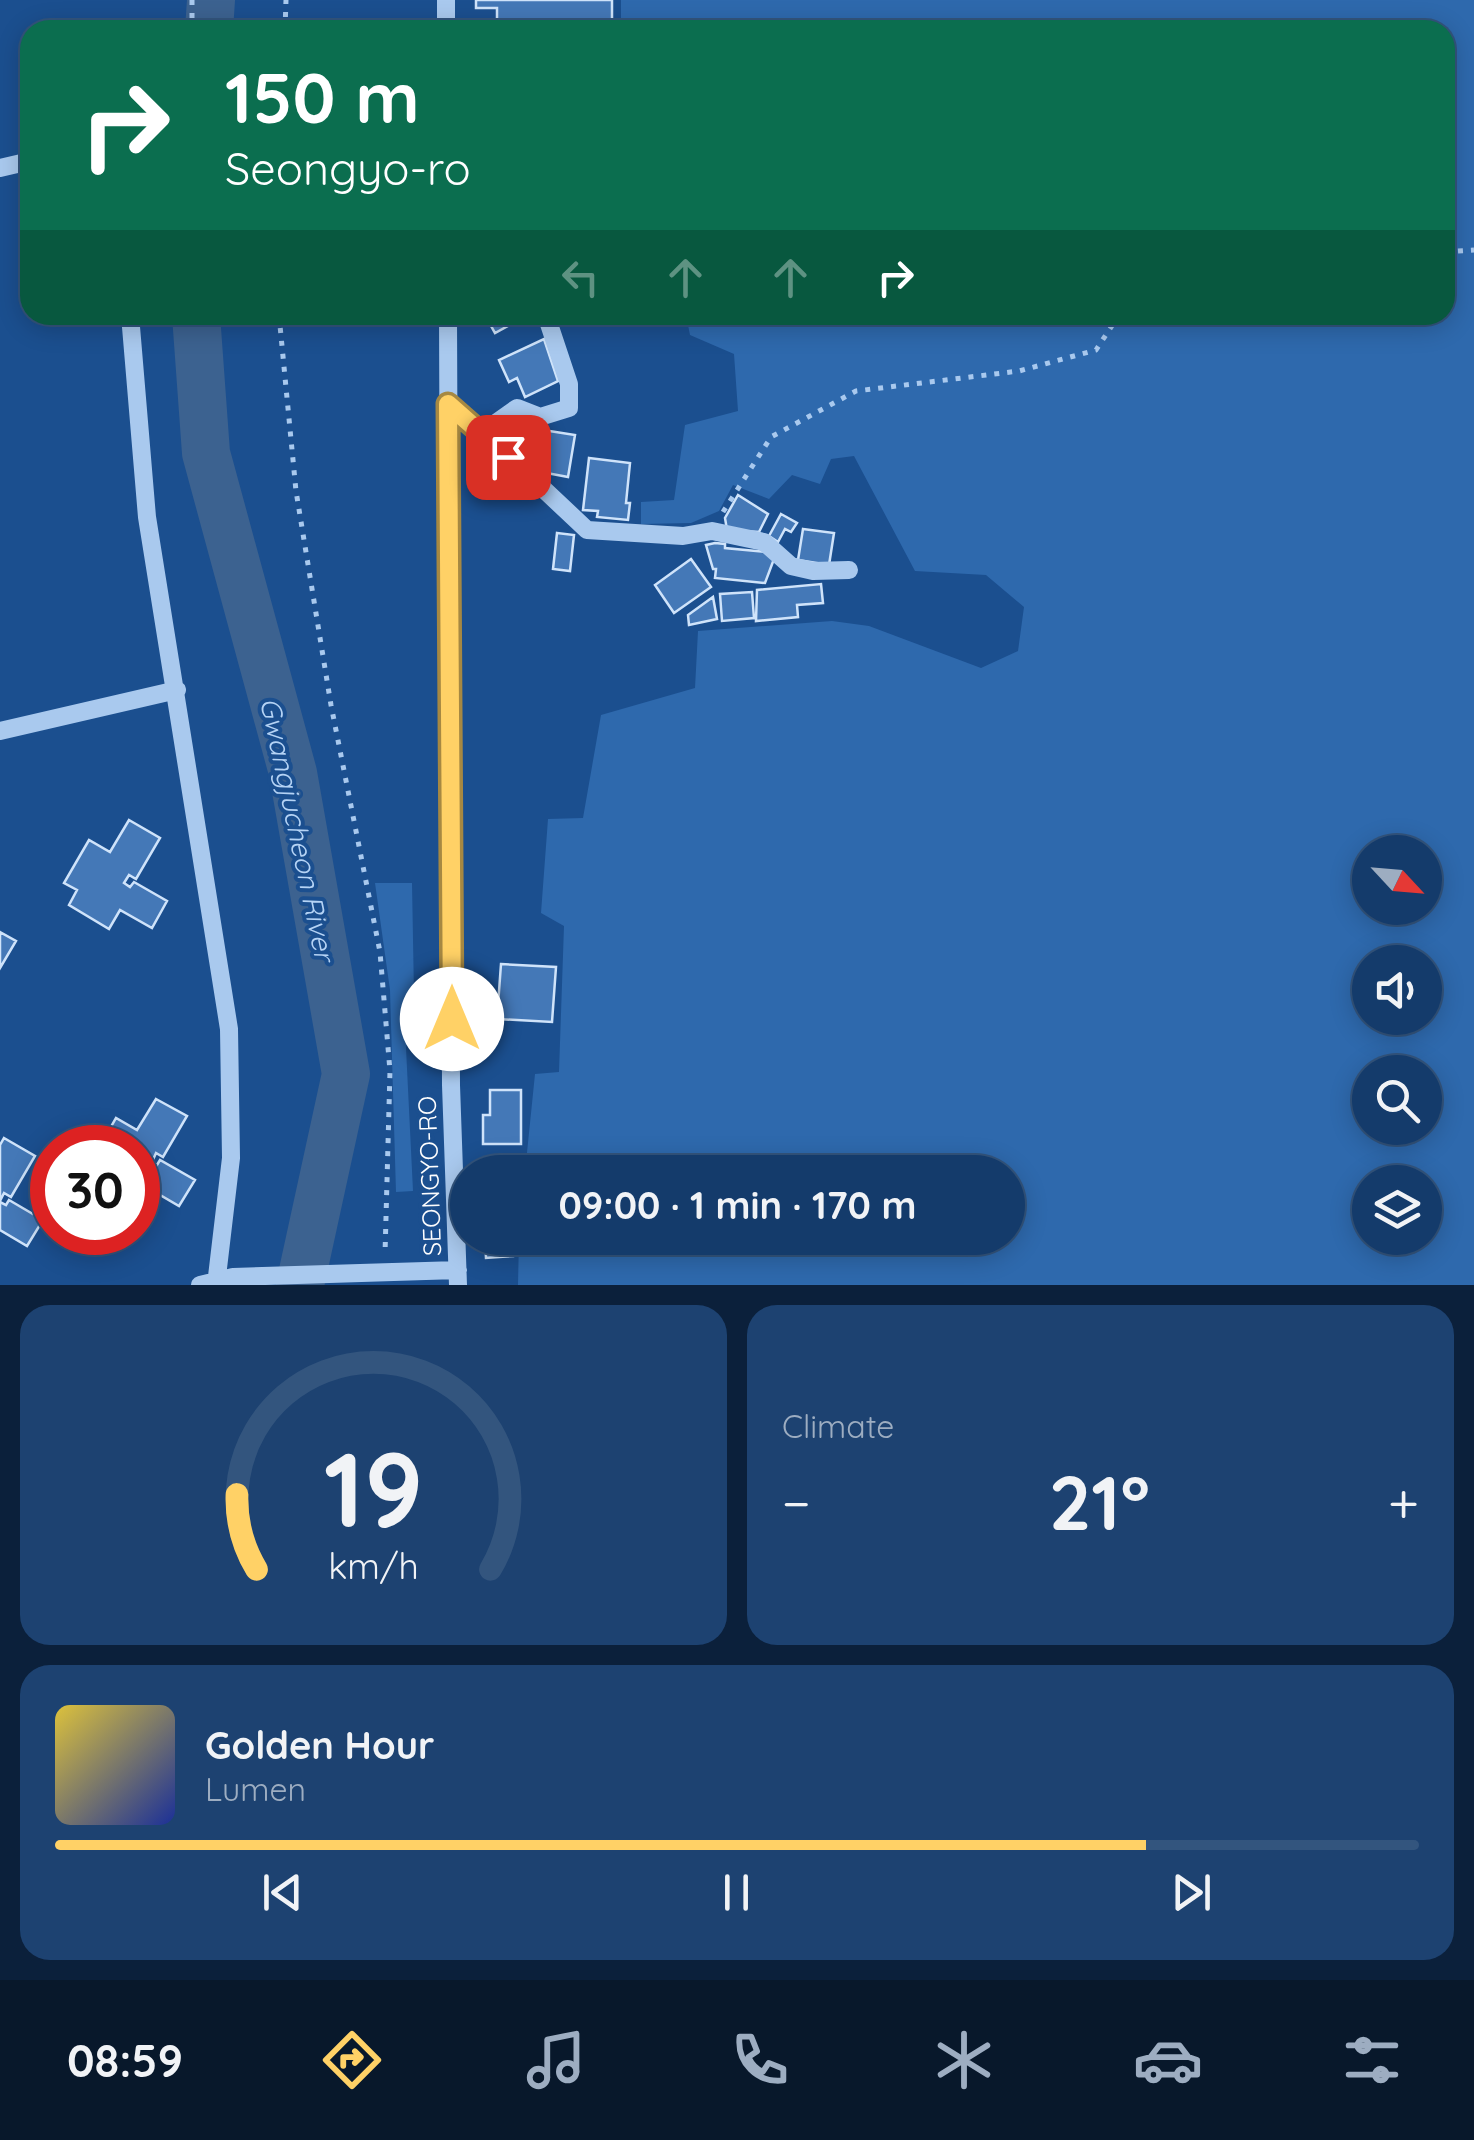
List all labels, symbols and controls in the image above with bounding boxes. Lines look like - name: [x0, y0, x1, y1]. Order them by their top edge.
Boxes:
- text: 150 m: [225, 53, 420, 141]
- icon: right: [60, 60, 190, 190]
- text: Seongyo-ro: [225, 140, 471, 196]
- icon: left: [553, 250, 608, 305]
- icon: ahead: [658, 250, 713, 305]
- icon: ahead: [763, 250, 818, 305]
- icon: right: [868, 250, 923, 305]
- pin: [466, 415, 551, 500]
- icon: arrive: [481, 430, 536, 485]
- water label: Gwangjucheon River: [253, 694, 344, 967]
- north arrow: [1352, 835, 1442, 925]
- map controls: [1352, 835, 1442, 1255]
- button: sound: [1352, 945, 1442, 1035]
- position arrow: [400, 967, 504, 1071]
- button: search: [1352, 1055, 1442, 1145]
- street label: SEONGYO-RO: [411, 1095, 447, 1257]
- speed limit sign: 30: [30, 1125, 160, 1255]
- button: layers: [1352, 1165, 1442, 1255]
- text: 09:00 · 1 min · 170 m: [558, 1181, 917, 1229]
- text: Climate: [782, 1406, 894, 1446]
- text: 19: [324, 1423, 423, 1553]
- text: 21°: [1049, 1455, 1150, 1549]
- text: −: [782, 1468, 811, 1537]
- text: +: [1388, 1468, 1419, 1537]
- text: km/h: [328, 1543, 419, 1588]
- text: Golden Hour: [205, 1721, 434, 1769]
- text: Lumen: [205, 1769, 306, 1809]
- icon: previous: [255, 1865, 310, 1920]
- icon: pause: [709, 1865, 764, 1920]
- icon: next: [1164, 1865, 1219, 1920]
- icon: directions: [317, 2025, 387, 2095]
- icon: music: [521, 2025, 591, 2095]
- icon: phone: [725, 2025, 795, 2095]
- icon: climate: [929, 2025, 999, 2095]
- icon: car: [1133, 2025, 1203, 2095]
- icon: filters: [1337, 2025, 1407, 2095]
- text: 08:59: [67, 2032, 183, 2088]

